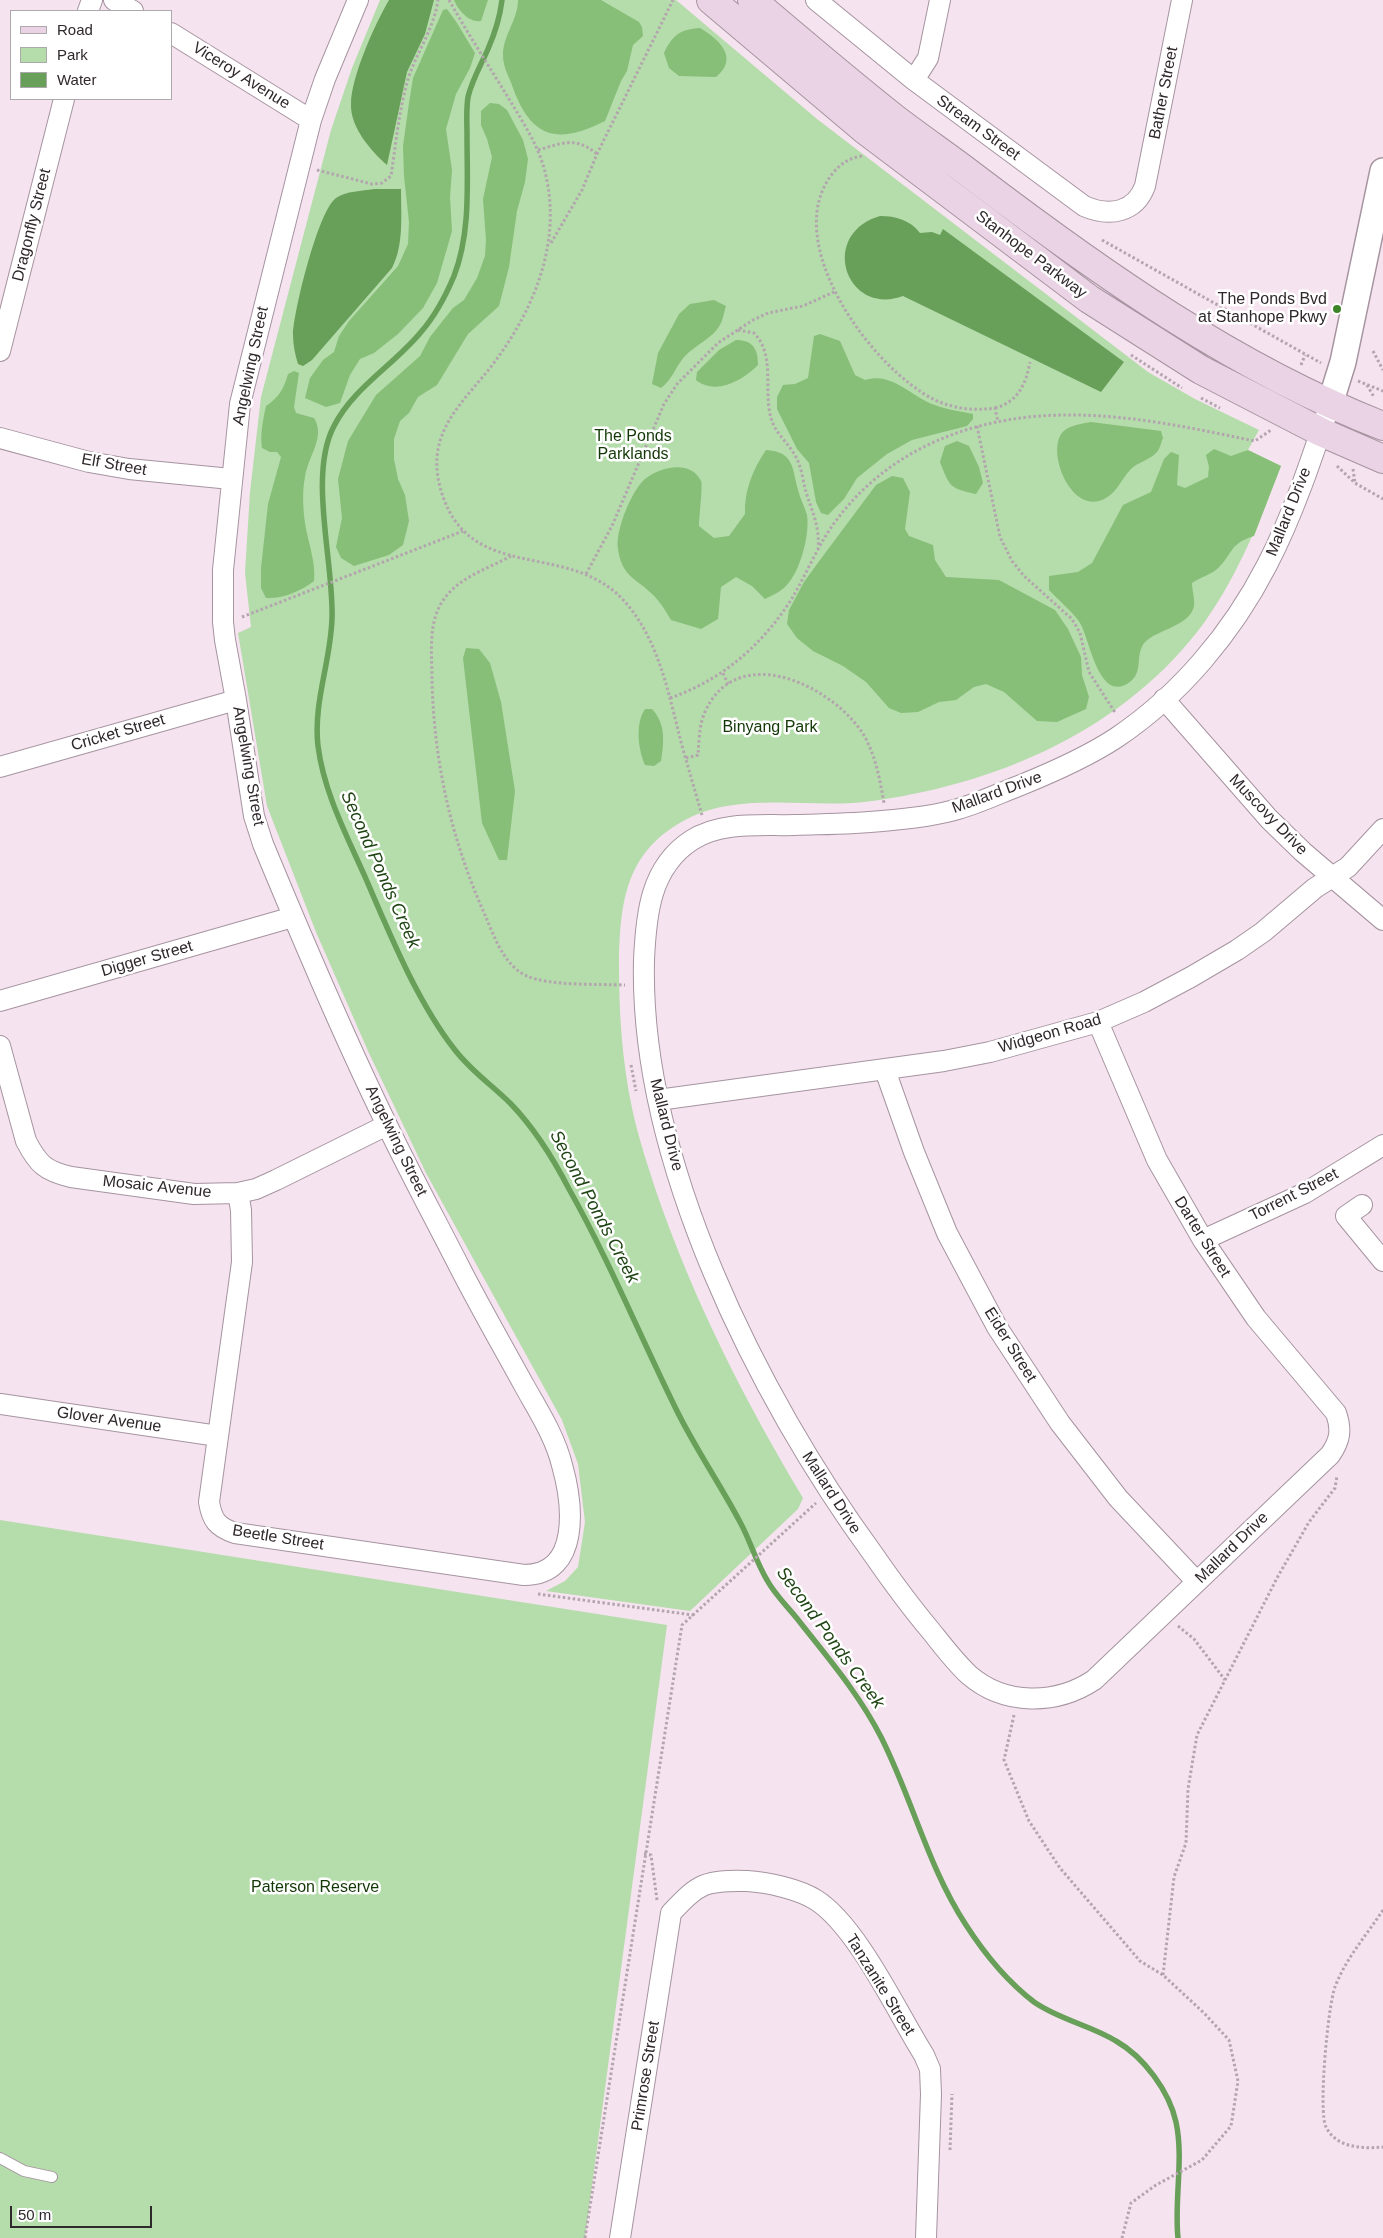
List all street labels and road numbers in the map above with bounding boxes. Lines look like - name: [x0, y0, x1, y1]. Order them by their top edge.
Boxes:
- street label: Viceroy Avenue: [189, 38, 293, 114]
- street label: Bather Street: [1146, 45, 1182, 141]
- street label: Stream Street: [932, 91, 1024, 165]
- street label: Dragonfly Street: [9, 167, 55, 283]
- street label: Stanhope Parkway: [972, 207, 1090, 303]
- street label: Angelwing Street: [229, 305, 273, 427]
- street label: Elf Street: [80, 450, 148, 480]
- street label: Mallard Drive: [1262, 465, 1316, 559]
- street label: Angelwing Street: [228, 705, 268, 827]
- street label: Cricket Street: [69, 710, 167, 756]
- street label: Mallard Drive: [949, 768, 1045, 818]
- street label: Muscovy Drive: [1225, 771, 1311, 859]
- street label: Digger Street: [99, 937, 195, 981]
- street label: Widgeon Road: [996, 1010, 1104, 1058]
- street label: Mallard Drive: [645, 1077, 687, 1173]
- street label: Angelwing Street: [361, 1082, 431, 1200]
- street label: Torrent Street: [1246, 1164, 1342, 1226]
- street label: Mosaic Avenue: [102, 1172, 212, 1202]
- street label: Darter Street: [1170, 1193, 1234, 1281]
- street label: Eider Street: [979, 1304, 1041, 1386]
- street label: Glover Avenue: [55, 1403, 163, 1437]
- street label: Mallard Drive: [797, 1448, 865, 1538]
- street label: Mallard Drive: [1191, 1508, 1273, 1588]
- street label: Beetle Street: [231, 1521, 325, 1555]
- street label: Tanzanite Street: [841, 1931, 919, 2039]
- street label: Primrose Street: [628, 2020, 664, 2132]

